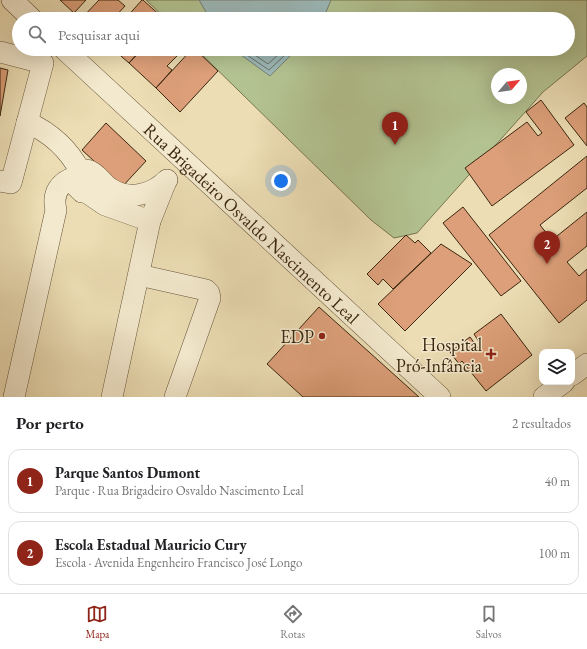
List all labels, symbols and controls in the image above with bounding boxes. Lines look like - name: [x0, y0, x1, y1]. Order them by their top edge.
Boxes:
- search box: [12, 12, 575, 56]
- icon: search: [26, 23, 48, 45]
- text: Pesquisar aqui: [58, 25, 140, 44]
- north arrow: [491, 68, 527, 104]
- pin: 1: [382, 112, 408, 145]
- street label: Rua Brigadeiro Osvaldo Nascimento Leal: [139, 117, 364, 328]
- your location: [271, 171, 291, 191]
- pin: 2: [534, 231, 560, 264]
- place label: EDP: [280, 325, 314, 348]
- marker: EDP: [317, 331, 327, 341]
- place label: Hospital Pró-Infância: [396, 333, 483, 377]
- marker: Hospital Pró-Infância: [485, 348, 497, 360]
- map controls: [539, 349, 575, 385]
- button: layers: [539, 349, 575, 385]
- text: Por perto: [16, 412, 84, 434]
- text: 2 resultados: [512, 415, 571, 432]
- text: Parque Santos Dumont: [55, 463, 200, 482]
- text: 1: [27, 473, 33, 490]
- text: 40 m: [545, 473, 570, 490]
- text: Parque · Rua Brigadeiro Osvaldo Nascimento Leal: [55, 482, 304, 499]
- text: Escola Estadual Mauricio Cury: [55, 535, 247, 554]
- text: 2: [27, 545, 33, 562]
- text: 100 m: [539, 545, 570, 562]
- text: Escola · Avenida Engenheiro Francisco José Longo: [55, 554, 302, 571]
- tab: Mapa: [85, 603, 109, 641]
- tab: Rotas: [280, 603, 305, 641]
- tab: Salvos: [476, 603, 502, 641]

